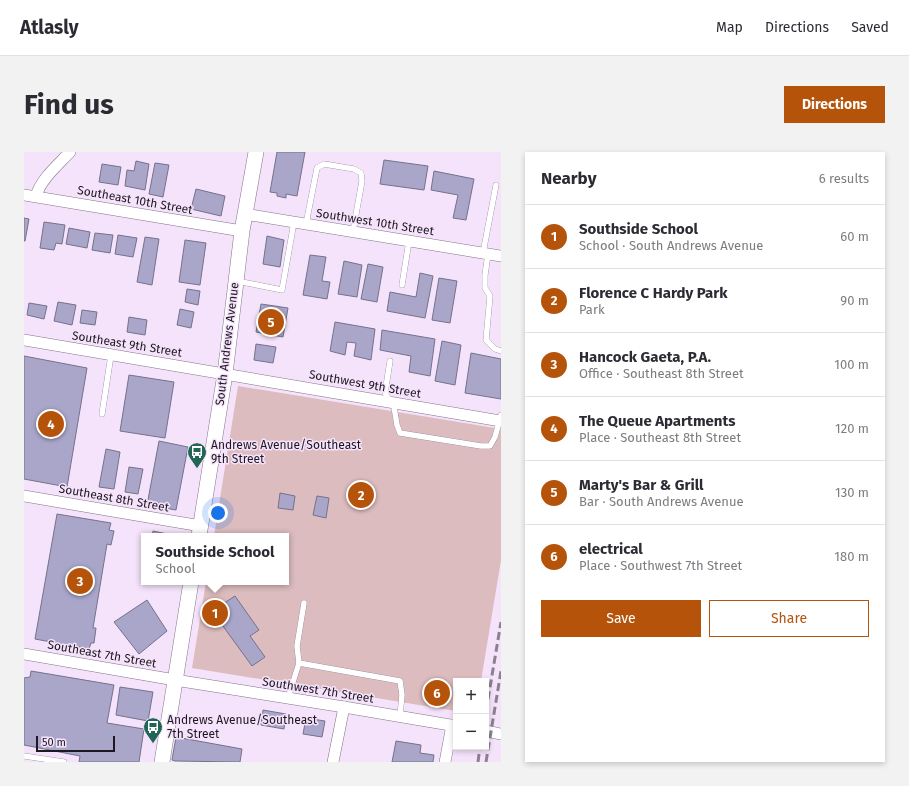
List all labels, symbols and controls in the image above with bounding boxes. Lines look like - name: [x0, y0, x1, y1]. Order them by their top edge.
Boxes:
- text: Atlasly: [20, 16, 79, 39]
- text: Map: [716, 19, 743, 36]
- text: Directions: [765, 19, 829, 36]
- text: Saved: [851, 19, 889, 36]
- button: Directions: [784, 86, 885, 123]
- text: Find us: [24, 88, 114, 121]
- text: Nearby: [541, 168, 596, 189]
- text: 6 results: [819, 171, 869, 186]
- street label: Southeast 10th Street: [76, 183, 194, 217]
- street label: Southwest 10th Street: [315, 206, 436, 238]
- text: Southside School: [579, 220, 698, 238]
- text: 1: [551, 229, 557, 244]
- text: 60 m: [840, 229, 869, 244]
- text: School · South Andrews Avenue: [579, 238, 763, 253]
- street label: South Andrews Avenue: [212, 282, 242, 406]
- text: Florence C Hardy Park: [579, 284, 728, 302]
- text: 2: [551, 293, 557, 308]
- text: 90 m: [840, 293, 869, 308]
- text: Park: [579, 302, 605, 317]
- pin: 5: [258, 307, 284, 337]
- street label: Southeast 9th Street: [71, 328, 184, 360]
- text: Hancock Gaeta, P.A.: [579, 348, 711, 366]
- text: 3: [551, 357, 557, 372]
- text: 100 m: [834, 357, 869, 372]
- text: Office · Southeast 8th Street: [579, 366, 744, 381]
- street label: Southwest 9th Street: [308, 367, 423, 401]
- pin: 4: [38, 409, 64, 439]
- text: The Queue Apartments: [579, 412, 736, 430]
- text: 4: [550, 421, 558, 436]
- text: 120 m: [835, 421, 869, 436]
- text: Place · Southeast 8th Street: [579, 430, 741, 445]
- place label: Andrews Avenue/Southeast 9th Street: [211, 438, 362, 466]
- bus stop icon: Andrews Avenue/Southeast 9th Street: [186, 441, 208, 469]
- text: Marty's Bar & Grill: [579, 476, 704, 494]
- pin: 2: [348, 480, 374, 510]
- street label: Southeast 8th Street: [58, 481, 171, 515]
- text: 5: [551, 485, 557, 500]
- text: 130 m: [835, 485, 869, 500]
- text: Bar · South Andrews Avenue: [579, 494, 744, 509]
- your location: [208, 503, 228, 523]
- popup: [141, 533, 289, 585]
- text: electrical: [579, 540, 643, 558]
- text: Southside School: [155, 543, 275, 561]
- text: 6: [550, 549, 558, 564]
- text: 180 m: [834, 549, 869, 564]
- text: Place · Southwest 7th Street: [579, 558, 742, 573]
- text: School: [155, 561, 195, 576]
- pin: 3: [67, 566, 93, 596]
- pin: 1: [202, 598, 228, 628]
- button: Save: [541, 600, 701, 637]
- button: Share: [709, 600, 869, 637]
- street label: Southeast 7th Street: [46, 638, 158, 671]
- street label: Southwest 7th Street: [261, 674, 375, 706]
- pin: 6: [424, 678, 450, 708]
- map controls: [453, 678, 489, 750]
- button: +: [453, 678, 489, 714]
- place label: Andrews Avenue/Southeast 7th Street: [167, 713, 318, 741]
- button: −: [453, 714, 489, 750]
- bus stop icon: Andrews Avenue/Southeast 7th Street: [142, 716, 164, 744]
- scale bar: [36, 734, 115, 753]
- text: 50 m: [42, 736, 66, 749]

